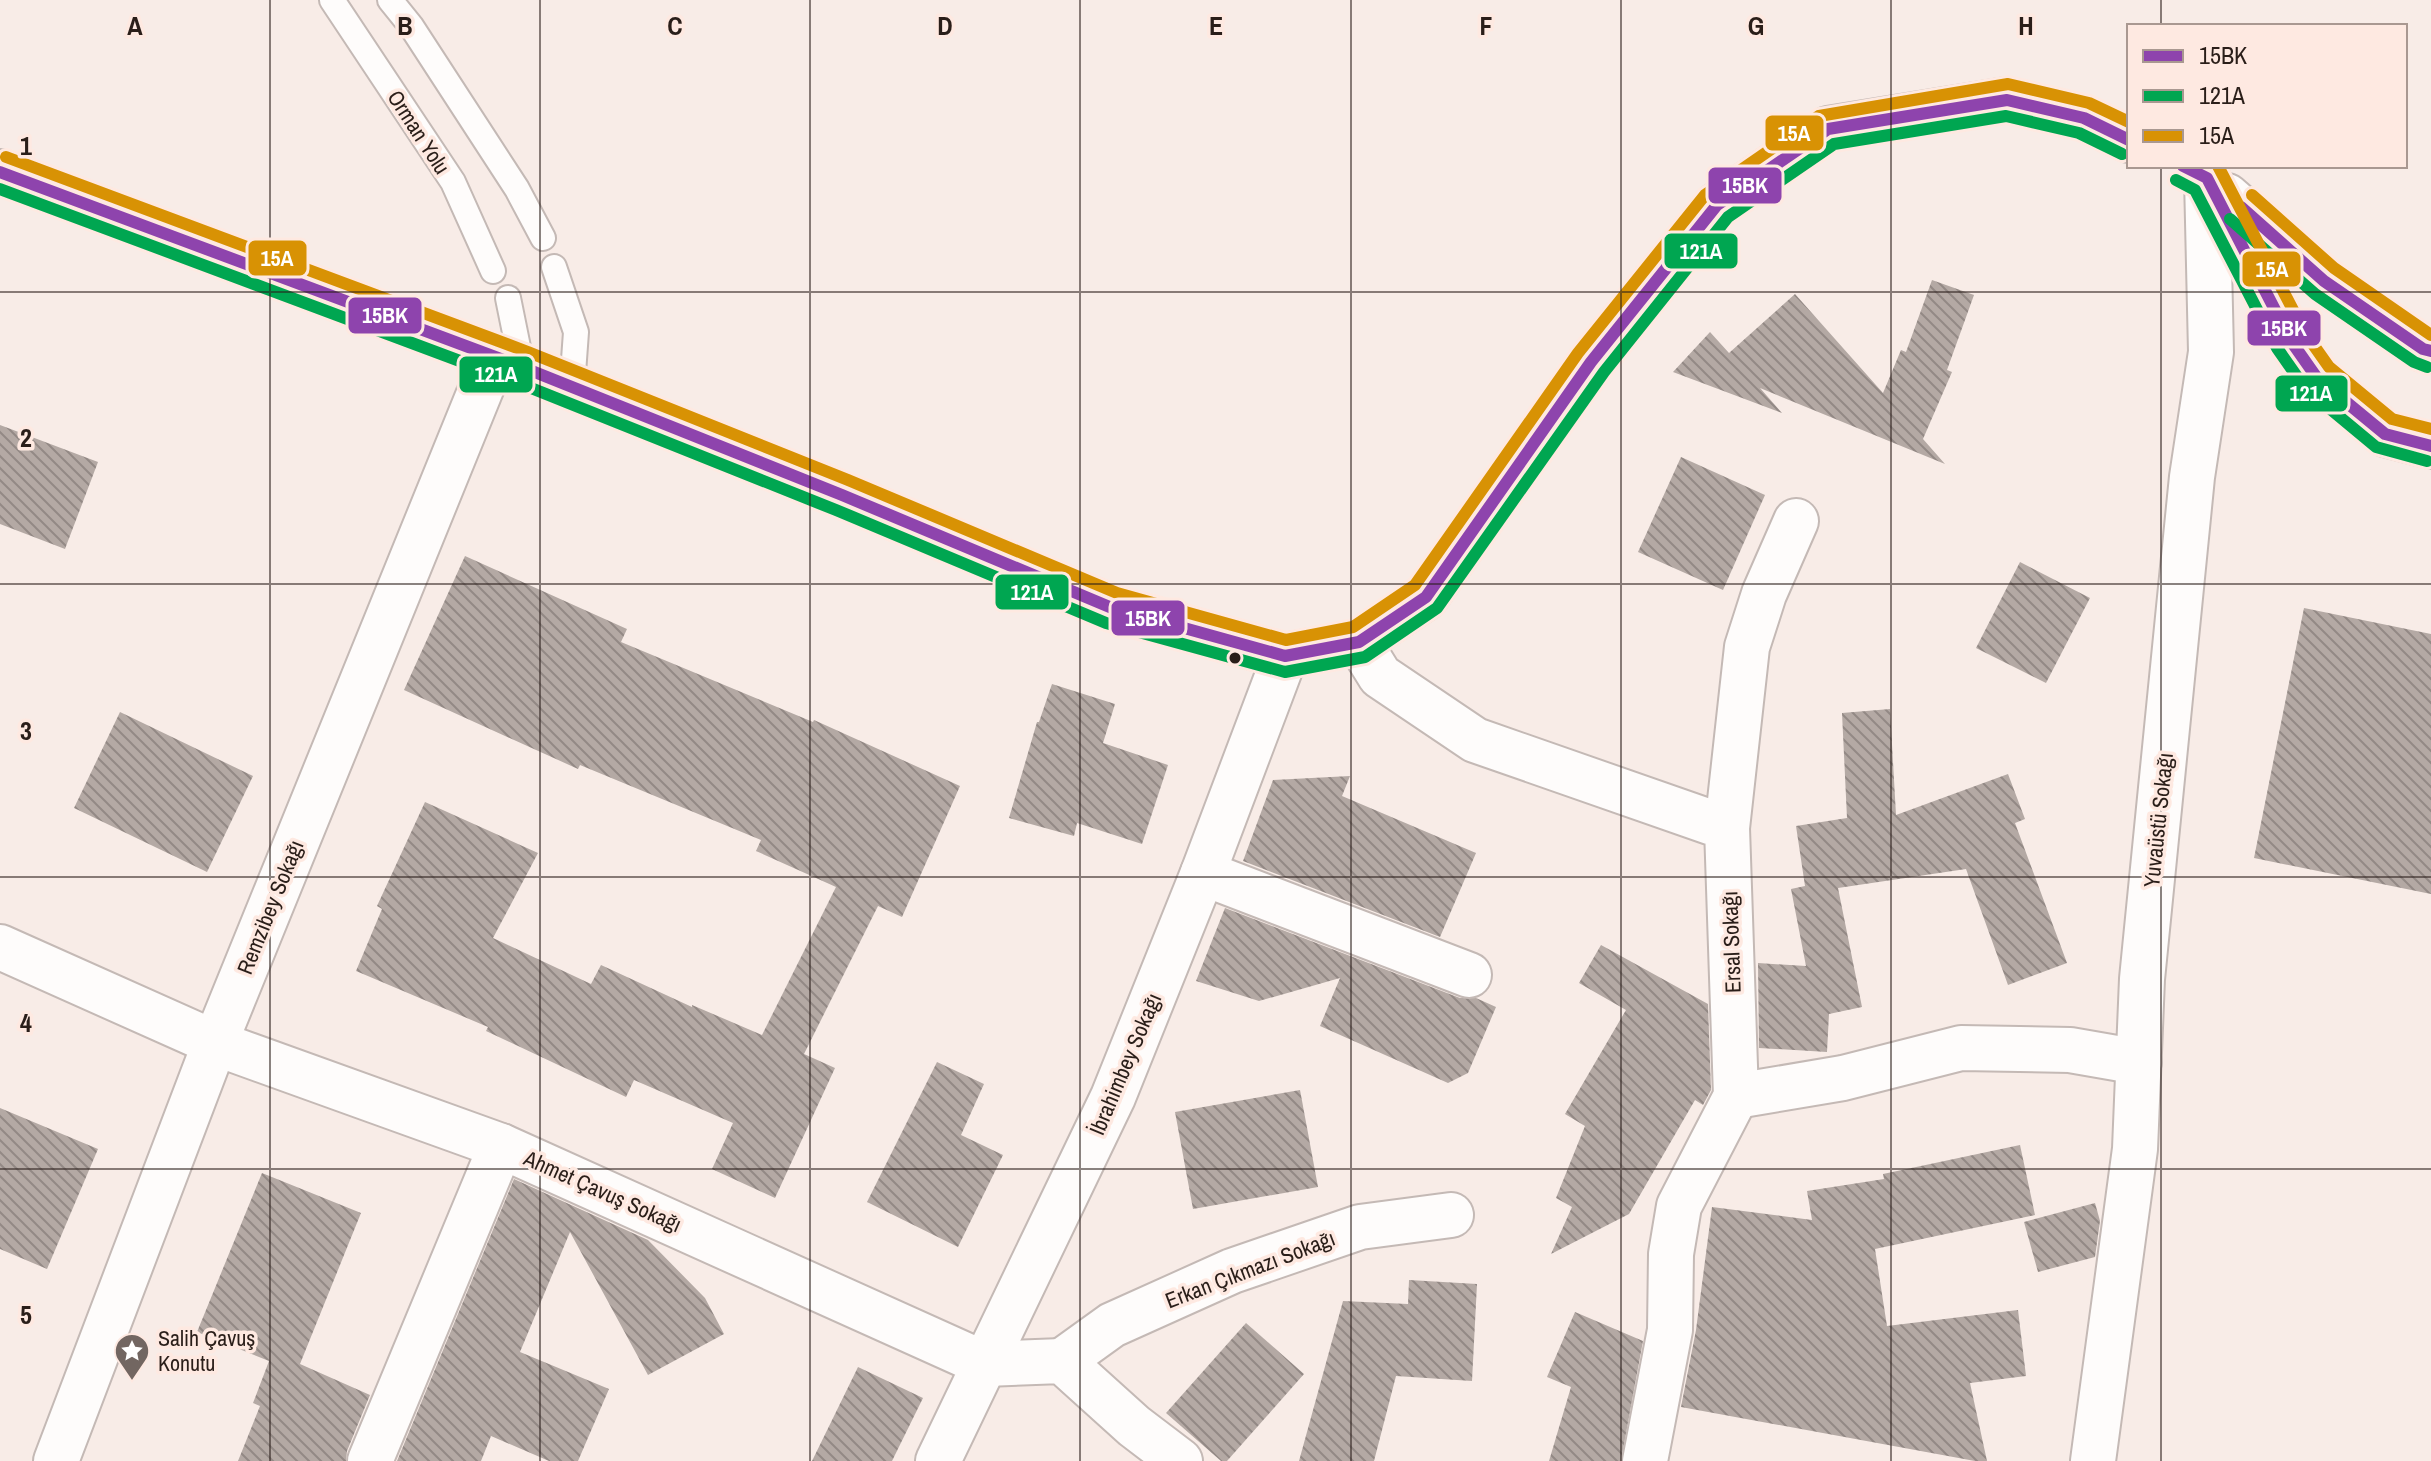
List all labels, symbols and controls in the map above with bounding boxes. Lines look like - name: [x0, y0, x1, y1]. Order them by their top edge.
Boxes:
- text: A: [127, 8, 143, 43]
- text: B: [397, 8, 413, 43]
- text: C: [667, 8, 683, 43]
- text: D: [937, 8, 953, 43]
- text: E: [1209, 8, 1223, 43]
- text: F: [1479, 8, 1493, 43]
- text: G: [1748, 8, 1764, 43]
- text: H: [2018, 8, 2034, 43]
- legend: [2127, 24, 2407, 168]
- text: 15BK: [2199, 39, 2247, 71]
- text: 121A: [2199, 79, 2246, 111]
- street label: Orman Yolu: [381, 84, 457, 180]
- line badge: 15A: [1764, 114, 1825, 152]
- text: 15A: [1777, 118, 1811, 148]
- text: 15A: [2199, 119, 2235, 151]
- text: 1: [20, 128, 32, 163]
- line badge: 15BK: [1707, 166, 1783, 205]
- text: 15BK: [1722, 170, 1768, 200]
- line badge: 121A: [1663, 232, 1739, 270]
- text: 121A: [1679, 236, 1723, 266]
- line badge: 15A: [247, 239, 308, 277]
- text: 15A: [260, 243, 294, 273]
- line badge: 15A: [2241, 250, 2302, 288]
- text: 15A: [2255, 254, 2289, 284]
- line badge: 15BK: [347, 296, 423, 335]
- text: 15BK: [362, 300, 408, 330]
- line badge: 15BK: [2246, 309, 2322, 347]
- text: 15BK: [2261, 313, 2307, 343]
- line badge: 121A: [458, 355, 534, 394]
- text: 121A: [474, 359, 518, 389]
- line badge: 121A: [2274, 374, 2349, 413]
- text: 121A: [2289, 378, 2333, 408]
- text: 2: [20, 420, 32, 455]
- line badge: 121A: [994, 573, 1070, 611]
- text: 121A: [1010, 577, 1054, 607]
- line badge: 15BK: [1110, 599, 1186, 637]
- text: 15BK: [1125, 603, 1171, 633]
- unlabelled marker: [1227, 650, 1243, 666]
- text: 3: [20, 713, 32, 748]
- street label: Yuvaüstü Sokağı: [2136, 751, 2180, 889]
- street label: Remzibey Sokağı: [229, 835, 311, 979]
- street label: Ersal Sokağı: [1714, 890, 1748, 994]
- street label: İbrahimbey Sokağı: [1082, 988, 1168, 1140]
- text: 4: [20, 1005, 32, 1040]
- street label: Ahmet Çavuş Sokağı: [519, 1142, 687, 1239]
- street label: Erkan Çıkmazı Sokağı: [1161, 1223, 1339, 1315]
- text: 5: [20, 1297, 32, 1332]
- place label: Salih Çavuş Konutu: [158, 1323, 255, 1378]
- place icon: Salih Çavuş Konutu: [113, 1332, 151, 1382]

